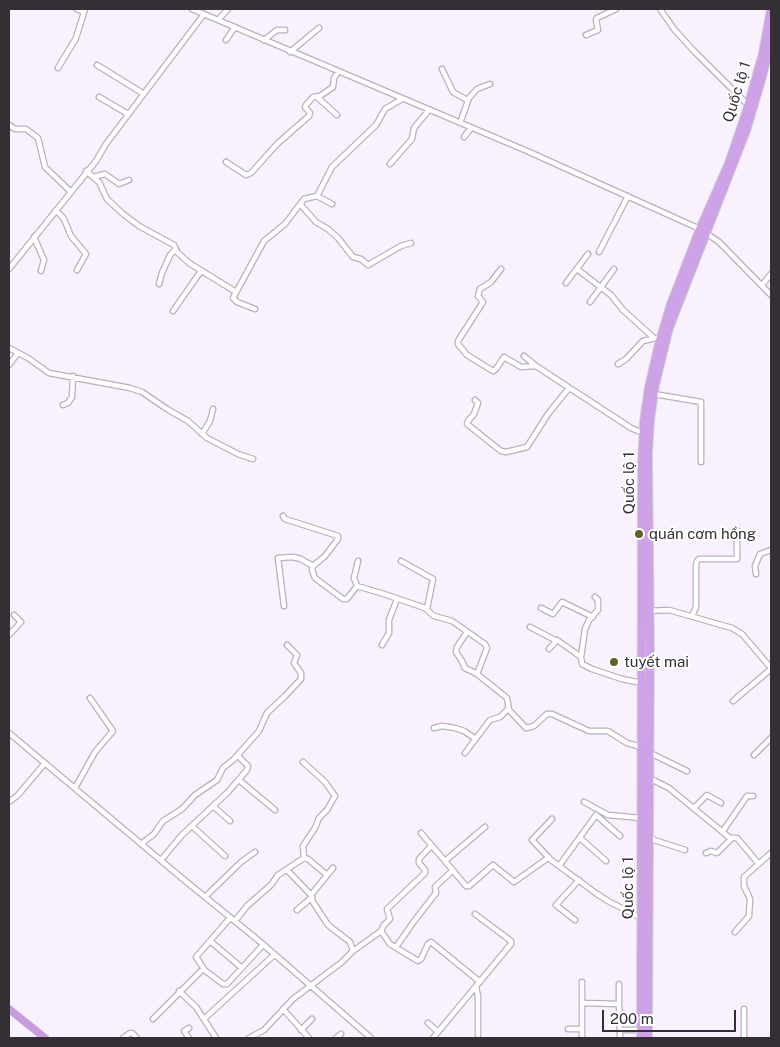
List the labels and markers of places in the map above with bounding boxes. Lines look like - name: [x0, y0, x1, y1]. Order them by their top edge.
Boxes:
- place label: quán cơm hồng: [649, 525, 756, 543]
- marker: quán cơm hồng: [633, 528, 645, 540]
- place label: tuyết mai: [624, 653, 689, 671]
- marker: tuyết mai: [608, 656, 620, 668]

